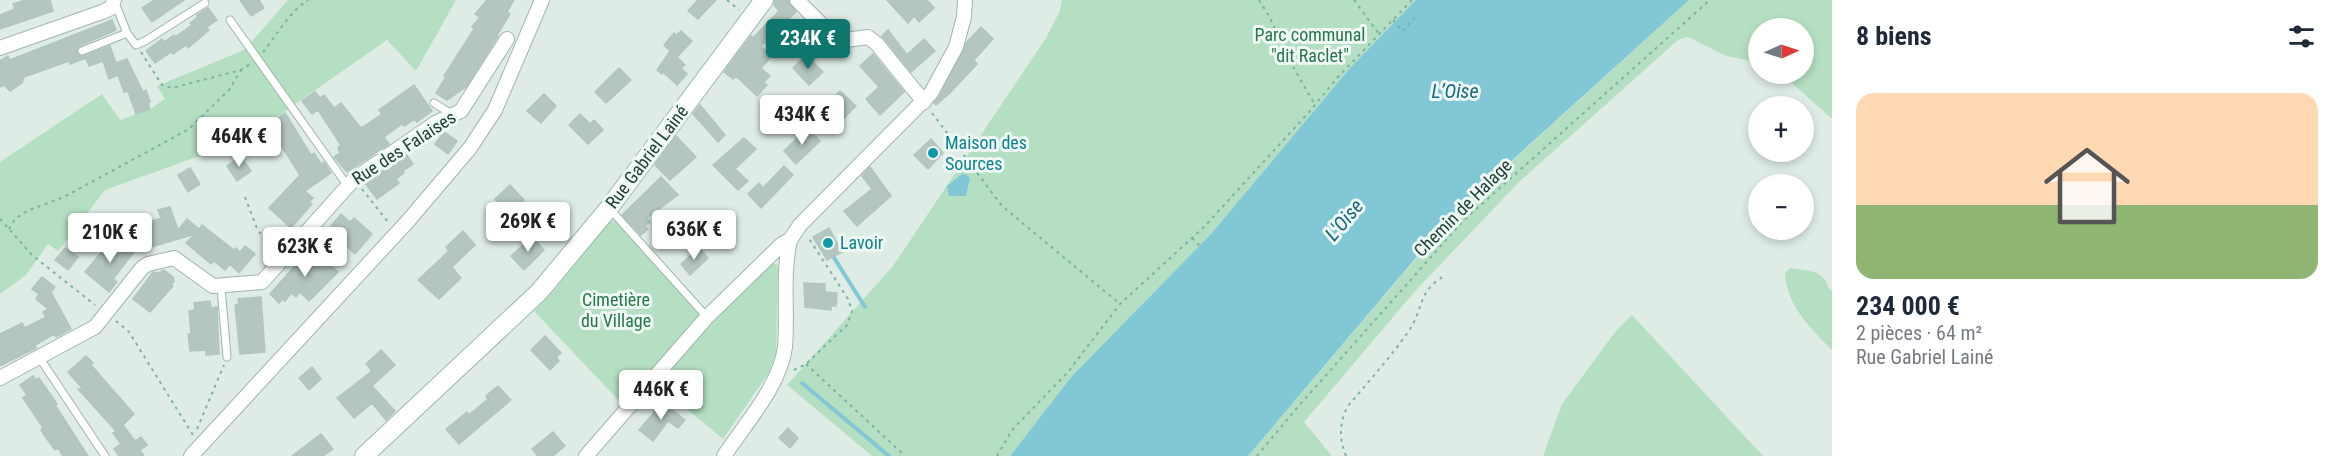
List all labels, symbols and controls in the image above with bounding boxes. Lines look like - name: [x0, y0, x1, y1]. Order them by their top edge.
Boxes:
- north arrow: [1748, 18, 1814, 84]
- map controls: [1748, 18, 1814, 240]
- pin: 234K €: [759, 19, 857, 70]
- icon: filters: [2285, 20, 2318, 53]
- text: 8 biens: [1856, 21, 1932, 51]
- park label: Parc communal "dit Raclet": [1255, 24, 1365, 66]
- text: 234K €: [780, 26, 836, 50]
- water label: L’Oise: [1431, 79, 1479, 103]
- pin: 434K €: [753, 95, 851, 146]
- button: +: [1748, 96, 1814, 162]
- street label: Rue Gabriel Lainé: [601, 101, 692, 212]
- text: 434K €: [774, 102, 830, 126]
- street label: Rue des Falaises: [348, 106, 459, 189]
- pin: 464K €: [190, 117, 288, 168]
- text: 464K €: [211, 124, 267, 148]
- place label: Maison des Sources: [945, 132, 1027, 174]
- icon: home: [2033, 132, 2141, 240]
- marker: Maison des Sources: [926, 146, 940, 160]
- street label: Chemin de Halage: [1410, 155, 1516, 261]
- button: −: [1748, 174, 1814, 240]
- water label: L'Oise: [1320, 194, 1368, 246]
- pin: 269K €: [479, 202, 577, 253]
- text: 269K €: [500, 209, 556, 233]
- pin: 636K €: [645, 210, 743, 261]
- pin: 210K €: [61, 213, 159, 264]
- text: 636K €: [666, 217, 722, 241]
- text: 210K €: [82, 220, 138, 244]
- pin: 623K €: [256, 227, 354, 278]
- place label: Lavoir: [840, 232, 884, 253]
- text: 623K €: [277, 234, 333, 258]
- marker: Lavoir: [821, 236, 835, 250]
- park label: Cimetière du Village: [581, 289, 651, 331]
- text: 234 000 €: [1856, 291, 1960, 321]
- text: 2 pièces · 64 m²: [1856, 321, 1982, 345]
- text: Rue Gabriel Lainé: [1856, 345, 1994, 369]
- pin: 446K €: [612, 370, 710, 421]
- text: 446K €: [633, 377, 689, 401]

